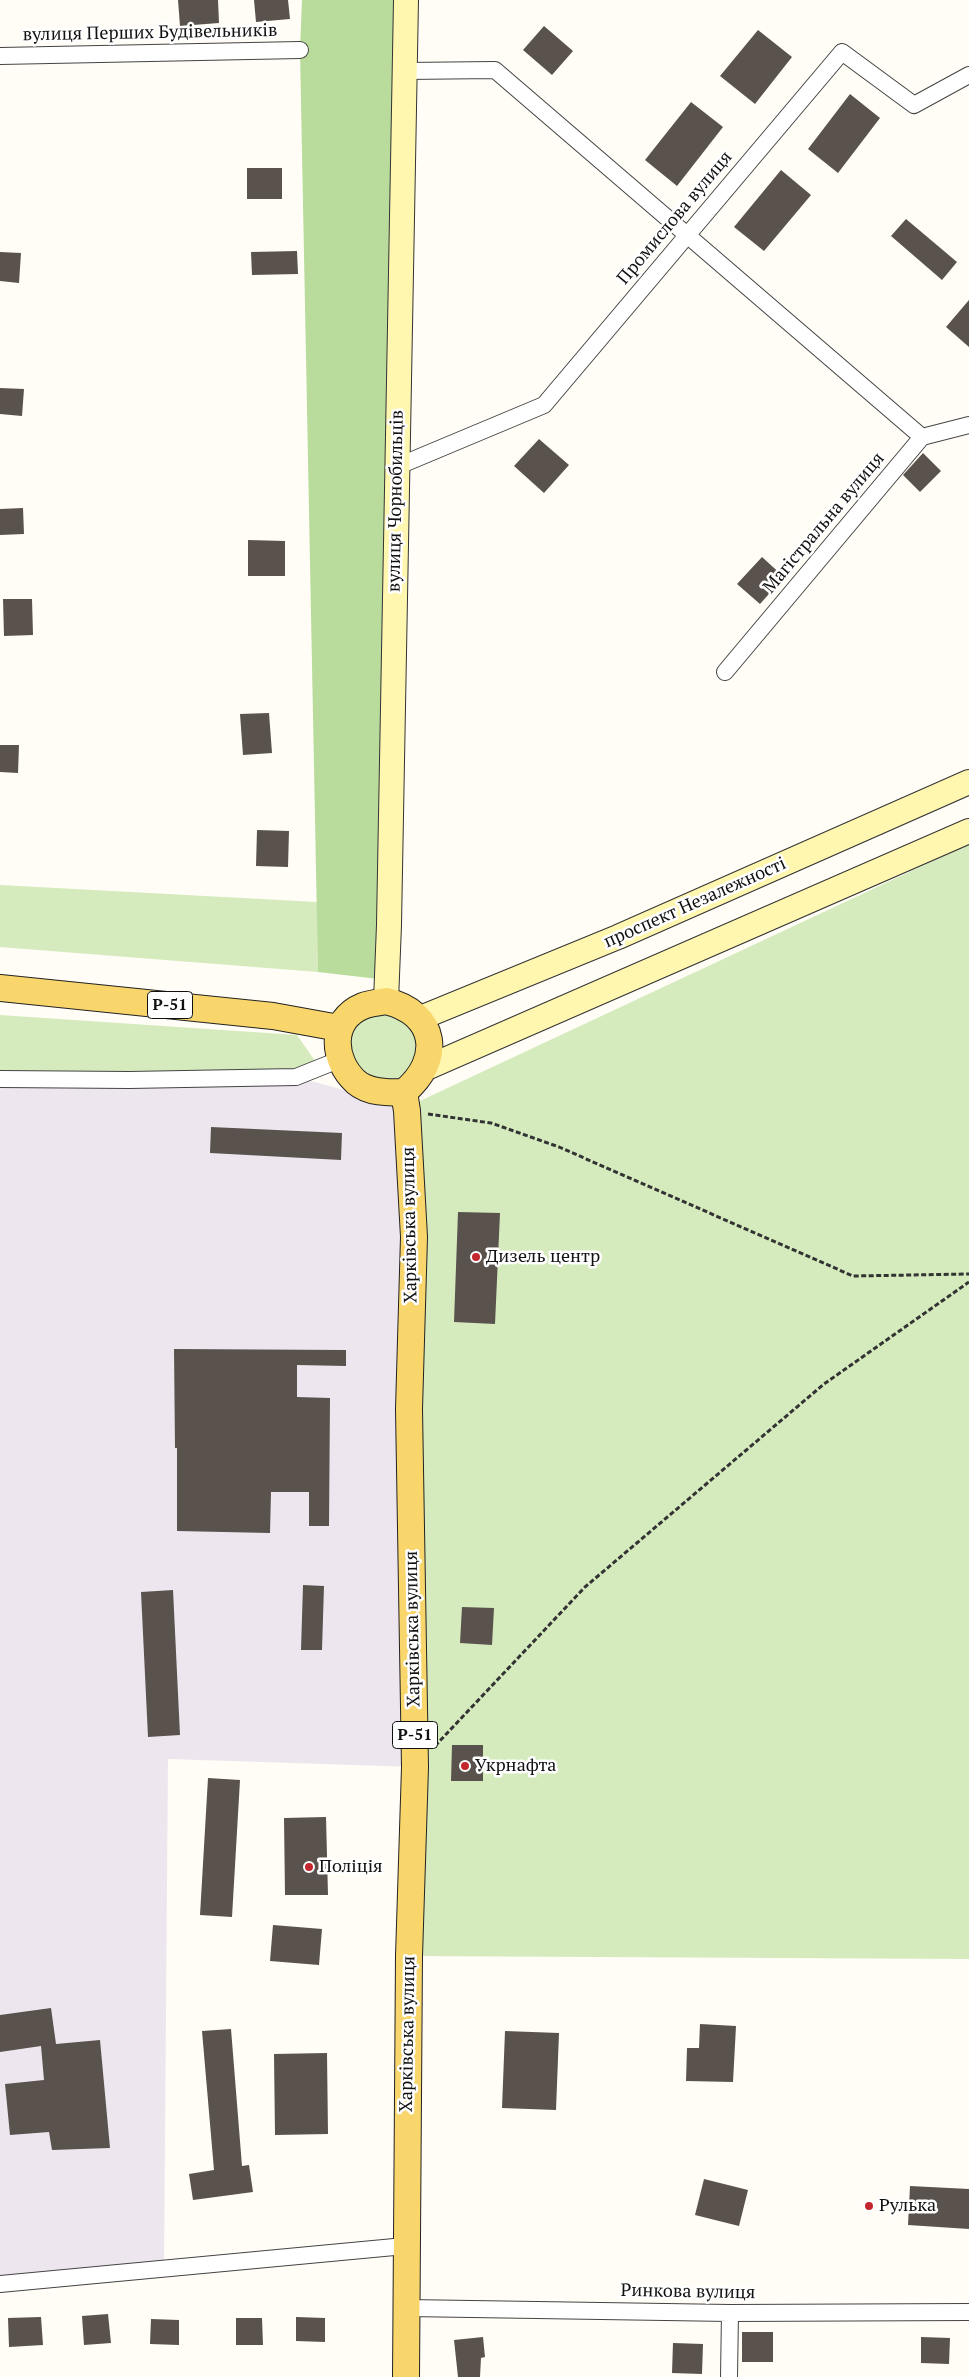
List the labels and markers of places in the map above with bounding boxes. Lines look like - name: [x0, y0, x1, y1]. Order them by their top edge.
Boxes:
- place label: Дизель центр: [486, 1246, 600, 1268]
- marker: Дизель центр: [470, 1251, 482, 1263]
- place label: Укрнафта: [475, 1755, 556, 1777]
- marker: Укрнафта: [459, 1760, 471, 1772]
- place label: Поліція: [319, 1856, 383, 1878]
- marker: Поліція: [303, 1861, 315, 1873]
- place label: Рулька: [879, 2195, 936, 2217]
- marker: Рулька: [863, 2200, 875, 2212]

